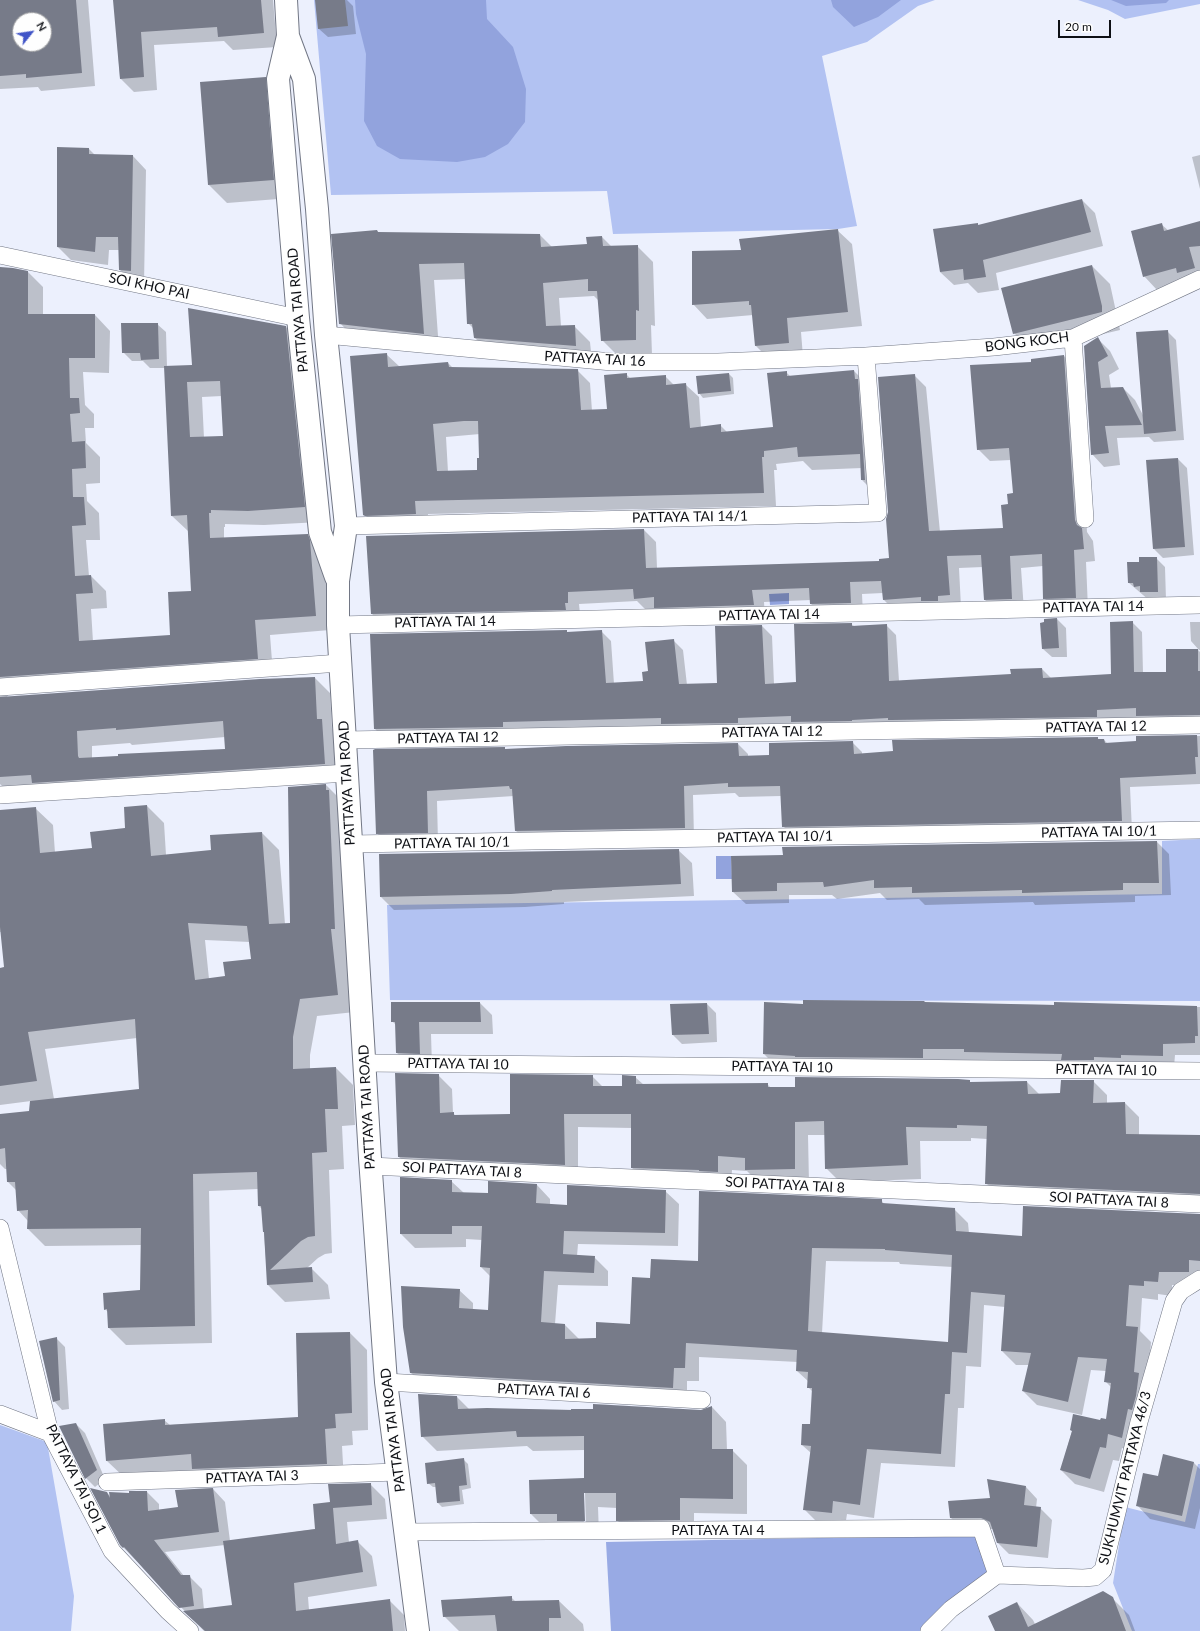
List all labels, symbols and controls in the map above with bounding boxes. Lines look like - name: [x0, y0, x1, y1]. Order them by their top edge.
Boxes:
- north arrow: [12, 12, 52, 52]
- scale bar: [1060, 12, 1113, 38]
- text: N: [34, 19, 50, 33]
- text: 20 m: [1065, 19, 1092, 34]
- street label: PATTAYA TAI ROAD: [284, 247, 312, 373]
- street label: SOI KHO PAI: [107, 269, 191, 303]
- street label: BONG KOCH: [984, 329, 1070, 355]
- street label: PATTAYA TAI 16: [544, 348, 646, 370]
- street label: PATTAYA TAI 14/1: [632, 508, 748, 526]
- street label: PATTAYA TAI 14: [1042, 598, 1144, 616]
- street label: PATTAYA TAI 14: [718, 606, 820, 624]
- street label: PATTAYA TAI 14: [394, 613, 496, 631]
- street label: PATTAYA TAI 12: [1045, 718, 1147, 736]
- street label: PATTAYA TAI ROAD: [335, 720, 359, 846]
- street label: PATTAYA TAI 12: [721, 723, 823, 741]
- street label: PATTAYA TAI 12: [397, 729, 499, 747]
- street label: PATTAYA TAI 10/1: [1041, 823, 1157, 841]
- street label: PATTAYA TAI 10/1: [717, 828, 833, 846]
- street label: PATTAYA TAI 10/1: [394, 834, 510, 852]
- street label: PATTAYA TAI ROAD: [355, 1044, 379, 1170]
- street label: PATTAYA TAI 10: [407, 1055, 509, 1073]
- street label: PATTAYA TAI 10: [731, 1058, 833, 1076]
- street label: PATTAYA TAI 10: [1055, 1061, 1157, 1079]
- street label: SOI PATTAYA TAI 8: [402, 1158, 522, 1182]
- street label: SOI PATTAYA TAI 8: [725, 1173, 845, 1197]
- street label: SOI PATTAYA TAI 8: [1049, 1188, 1169, 1212]
- street label: PATTAYA TAI ROAD: [377, 1367, 409, 1493]
- street label: PATTAYA TAI 6: [497, 1380, 591, 1402]
- street label: SUKHUMVIT PATTAYA 46/3: [1095, 1390, 1155, 1566]
- street label: PATTAYA TAI SOI 1: [42, 1421, 110, 1537]
- street label: PATTAYA TAI 3: [205, 1467, 299, 1487]
- street label: PATTAYA TAI 4: [671, 1522, 765, 1538]

